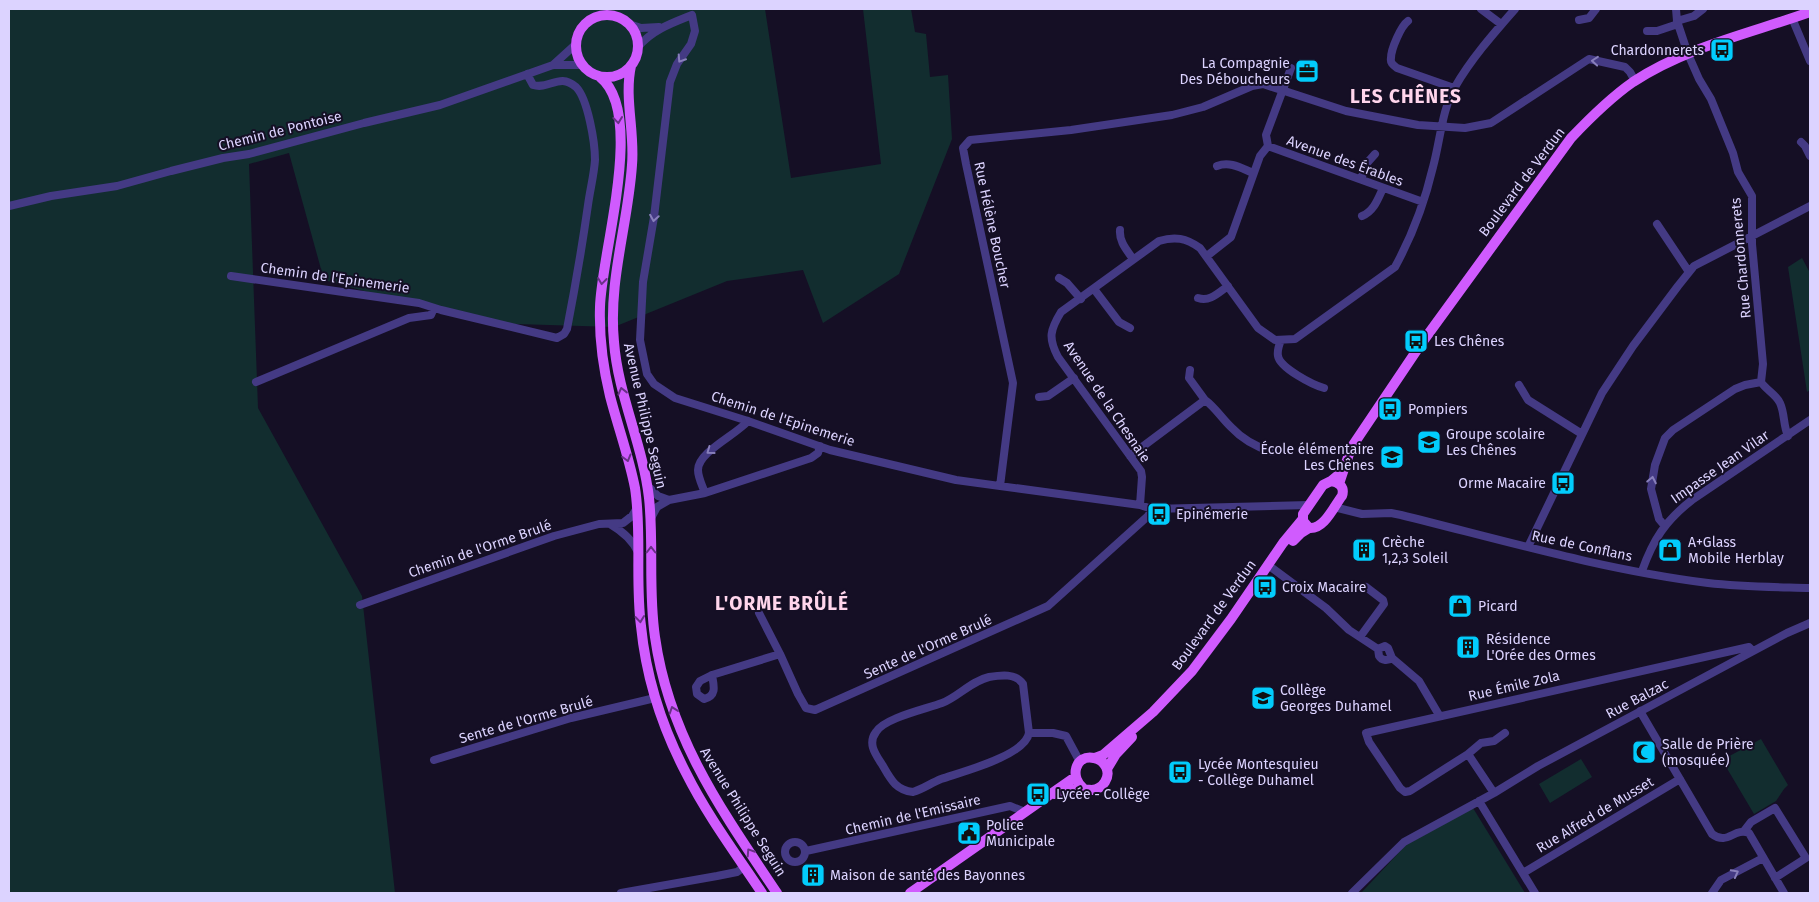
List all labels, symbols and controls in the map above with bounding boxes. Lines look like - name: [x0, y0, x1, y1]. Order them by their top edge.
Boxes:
- bus stop icon: Chardonnerets: [1709, 37, 1735, 63]
- place label: Chardonnerets: [1611, 42, 1704, 59]
- one-way arrow: [678, 53, 687, 63]
- place label: La Compagnie Des Déboucheurs: [1179, 55, 1290, 88]
- one-way arrow: [1590, 55, 1598, 66]
- office icon: La Compagnie Des Déboucheurs: [1294, 58, 1320, 84]
- district label: LES CHÊNES: [1350, 84, 1462, 108]
- street label: Chemin de Pontoise: [217, 107, 343, 155]
- one-way arrow: [613, 116, 623, 124]
- street label: Boulevard de Verdun: [1475, 124, 1569, 240]
- street label: Avenue des Érables: [1284, 131, 1406, 190]
- street label: Rue Hélène Boucher: [970, 160, 1014, 290]
- street label: Rue Chardonnerets: [1727, 196, 1755, 319]
- one-way arrow: [649, 214, 660, 222]
- street label: Chemin de l'Epinemerie: [259, 259, 411, 297]
- one-way arrow: [597, 277, 608, 285]
- bus stop icon: Les Chênes: [1403, 328, 1429, 354]
- place label: Les Chênes: [1434, 333, 1505, 350]
- street label: Avenue de la Chesnaie: [1060, 338, 1154, 466]
- street label: Avenue Philippe Seguin: [620, 342, 670, 490]
- one-way arrow: [617, 387, 628, 396]
- street label: Chemin de l'Epinemerie: [709, 388, 857, 450]
- bus stop icon: Pompiers: [1377, 396, 1403, 422]
- place label: Pompiers: [1408, 401, 1468, 418]
- place label: Groupe scolaire Les Chênes: [1446, 426, 1545, 459]
- street label: Impasse Jean Vilar: [1668, 426, 1773, 507]
- school or university icon: Groupe scolaire Les Chênes: [1416, 429, 1442, 455]
- place label: École élémentaire Les Chênes: [1261, 440, 1374, 474]
- school or university icon: École élémentaire Les Chênes: [1379, 444, 1405, 470]
- one-way arrow: [706, 445, 716, 454]
- one-way arrow: [622, 453, 632, 461]
- bus stop icon: Orme Macaire: [1550, 470, 1576, 496]
- place label: Orme Macaire: [1458, 475, 1546, 492]
- one-way arrow: [1647, 476, 1657, 485]
- bus stop icon: Epinémerie: [1146, 501, 1172, 527]
- place label: Epinémerie: [1176, 506, 1248, 523]
- street label: Chemin de l'Orme Brulé: [406, 517, 554, 581]
- street label: Rue de Conflans: [1530, 527, 1634, 565]
- place label: Crèche 1,2,3 Soleil: [1382, 534, 1448, 567]
- place label: A+Glass Mobile Herblay: [1688, 534, 1784, 567]
- building icon: Crèche 1,2,3 Soleil: [1351, 537, 1377, 563]
- shop icon: A+Glass Mobile Herblay: [1657, 537, 1683, 563]
- one-way arrow: [646, 546, 656, 554]
- street label: Boulevard de Verdun: [1168, 556, 1260, 674]
- bus stop icon: Croix Macaire: [1252, 574, 1278, 600]
- place label: Croix Macaire: [1282, 579, 1366, 596]
- district label: L'ORME BRÛLÉ: [715, 590, 849, 615]
- shop icon: Picard: [1447, 593, 1473, 619]
- place label: Picard: [1478, 598, 1518, 615]
- street label: Sente de l'Orme Brulé: [861, 611, 995, 683]
- one-way arrow: [634, 615, 645, 623]
- place label: Résidence L'Orée des Ormes: [1486, 631, 1596, 664]
- building icon: Résidence L'Orée des Ormes: [1455, 634, 1481, 660]
- street label: Rue Émile Zola: [1466, 666, 1561, 705]
- street label: Rue Balzac: [1603, 675, 1671, 723]
- place label: Collège Georges Duhamel: [1280, 682, 1391, 715]
- school or university icon: Collège Georges Duhamel: [1250, 685, 1276, 711]
- street label: Sente de l'Orme Brulé: [457, 693, 595, 747]
- one-way arrow: [668, 707, 678, 715]
- place label: Salle de Prière (mosquée): [1662, 736, 1754, 769]
- mosque icon: Salle de Prière (mosquée): [1631, 739, 1657, 765]
- street label: Avenue Philippe Seguin: [696, 744, 790, 880]
- place label: Lycée Montesquieu - Collège Duhamel: [1198, 756, 1319, 789]
- bus stop icon: Lycée Montesquieu - Collège Duhamel: [1167, 759, 1193, 785]
- street label: Rue Alfred de Musset: [1533, 773, 1658, 857]
- bus stop icon: Lycée - Collège: [1025, 781, 1051, 807]
- place label: Lycée - Collège: [1056, 786, 1150, 803]
- street label: Chemin de l'Emissaire: [844, 791, 982, 839]
- place label: Police Municipale: [986, 817, 1055, 850]
- public building icon: Police Municipale: [956, 820, 982, 846]
- one-way arrow: [747, 849, 756, 858]
- building icon: Maison de santé des Bayonnes: [800, 862, 826, 888]
- place label: Maison de santé des Bayonnes: [830, 867, 1025, 884]
- one-way arrow: [1730, 869, 1739, 879]

